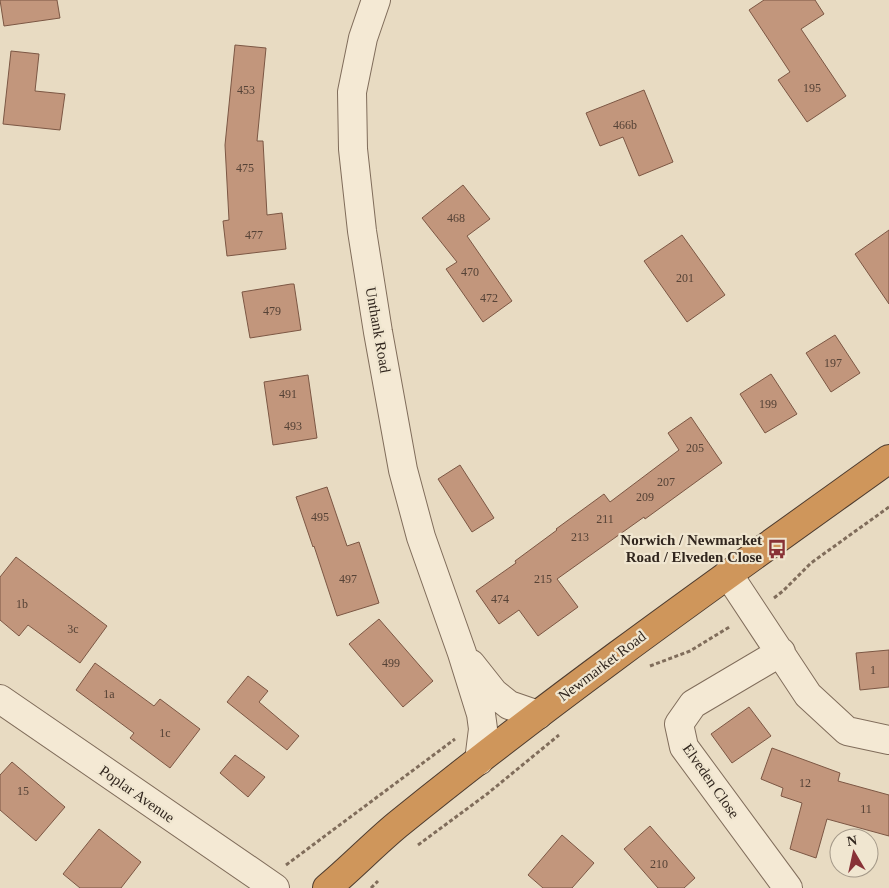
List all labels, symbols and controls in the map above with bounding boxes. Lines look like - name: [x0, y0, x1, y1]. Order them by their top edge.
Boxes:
- house number: 195: [803, 81, 821, 95]
- house number: 453: [237, 83, 255, 97]
- house number: 466b: [613, 118, 637, 132]
- house number: 475: [236, 161, 254, 175]
- house number: 468: [447, 211, 465, 225]
- house number: 477: [245, 228, 263, 242]
- house number: 470: [461, 265, 479, 279]
- house number: 201: [676, 271, 694, 285]
- street label: Unthank Road: [363, 286, 394, 375]
- house number: 472: [480, 291, 498, 305]
- house number: 479: [263, 304, 281, 318]
- house number: 197: [824, 356, 842, 370]
- house number: 491: [279, 387, 297, 401]
- house number: 199: [759, 397, 777, 411]
- house number: 493: [284, 419, 302, 433]
- house number: 205: [686, 441, 704, 455]
- house number: 207: [657, 475, 675, 489]
- house number: 209: [636, 490, 654, 504]
- house number: 495: [311, 510, 329, 524]
- house number: 211: [596, 512, 614, 526]
- house number: 213: [571, 530, 589, 544]
- place label: Norwich / Newmarket Road / Elveden Close: [620, 532, 762, 565]
- bus stop icon: Norwich / Newmarket Road / Elveden Close: [766, 538, 788, 560]
- house number: 497: [339, 572, 357, 586]
- house number: 215: [534, 572, 552, 586]
- house number: 474: [491, 592, 509, 606]
- house number: 1b: [16, 597, 28, 611]
- house number: 3c: [67, 622, 79, 636]
- street label: Newmarket Road: [555, 628, 649, 704]
- house number: 499: [382, 656, 400, 670]
- house number: 1: [870, 663, 876, 677]
- house number: 1a: [103, 687, 115, 701]
- house number: 1c: [159, 726, 171, 740]
- street label: Elveden Close: [679, 741, 743, 822]
- street label: Poplar Avenue: [97, 762, 178, 826]
- house number: 12: [799, 776, 811, 790]
- house number: 15: [17, 784, 29, 798]
- house number: 11: [860, 802, 872, 816]
- north arrow: [829, 828, 879, 878]
- text: N: [846, 832, 858, 849]
- house number: 210: [650, 857, 668, 871]

